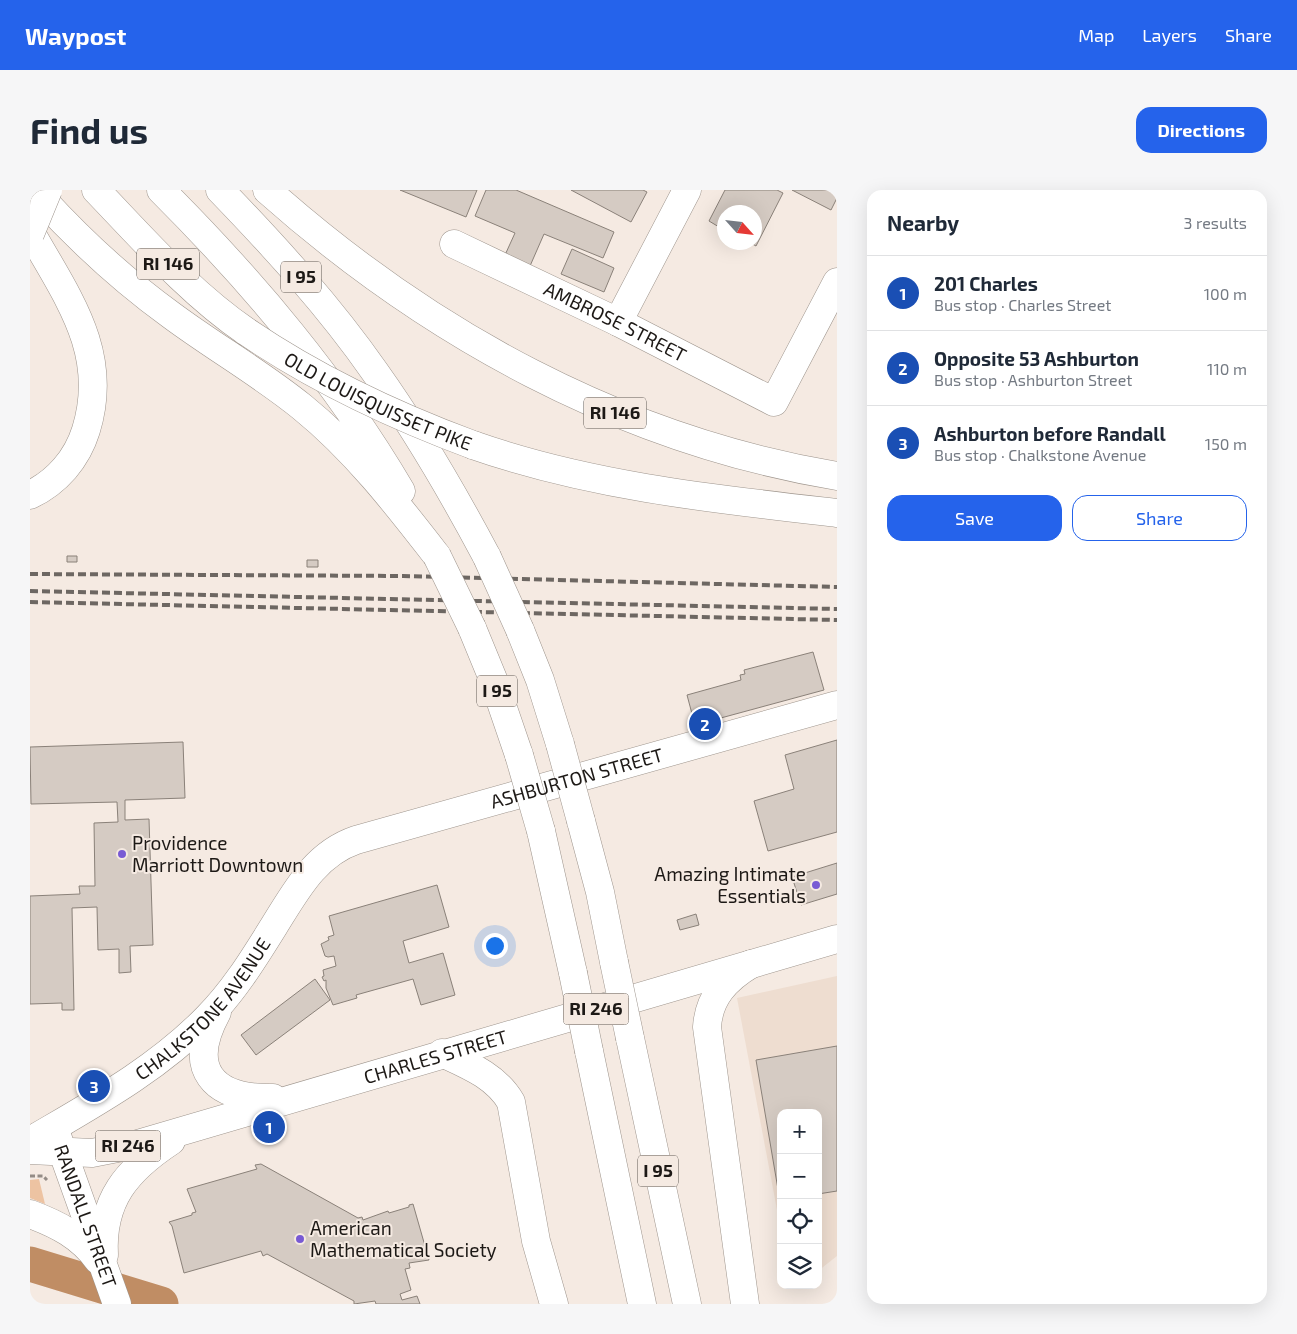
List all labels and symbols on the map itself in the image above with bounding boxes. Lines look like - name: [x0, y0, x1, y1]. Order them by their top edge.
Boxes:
- north arrow: [717, 205, 762, 250]
- road number: RI 146: [137, 249, 199, 280]
- road number: I 95: [281, 262, 321, 292]
- street label: AMBROSE STREET: [540, 277, 691, 366]
- street label: OLD LOUISQUISSET PIKE: [281, 347, 475, 455]
- road number: RI 146: [584, 398, 646, 428]
- road number: I 95: [477, 676, 517, 706]
- pin: 2: [689, 705, 721, 743]
- street label: ASHBURTON STREET: [488, 742, 665, 813]
- place label: Providence Marriott Downtown: [132, 831, 303, 876]
- marker: Providence Marriott Downtown: [116, 848, 128, 860]
- place label: Amazing Intimate Essentials: [654, 862, 806, 907]
- marker: Amazing Intimate Essentials: [810, 879, 822, 891]
- street label: CHALKSTONE AVENUE: [130, 933, 275, 1085]
- your location: [482, 933, 508, 959]
- road number: RI 246: [564, 994, 628, 1024]
- street label: CHARLES STREET: [361, 1024, 510, 1088]
- pin: 3: [78, 1067, 110, 1105]
- pin: 1: [253, 1108, 285, 1146]
- road number: RI 246: [96, 1130, 160, 1161]
- street label: RANDALL STREET: [50, 1141, 122, 1291]
- road number: I 95: [638, 1156, 678, 1186]
- place label: American Mathematical Society: [310, 1216, 497, 1261]
- marker: American Mathematical Society: [294, 1233, 306, 1245]

